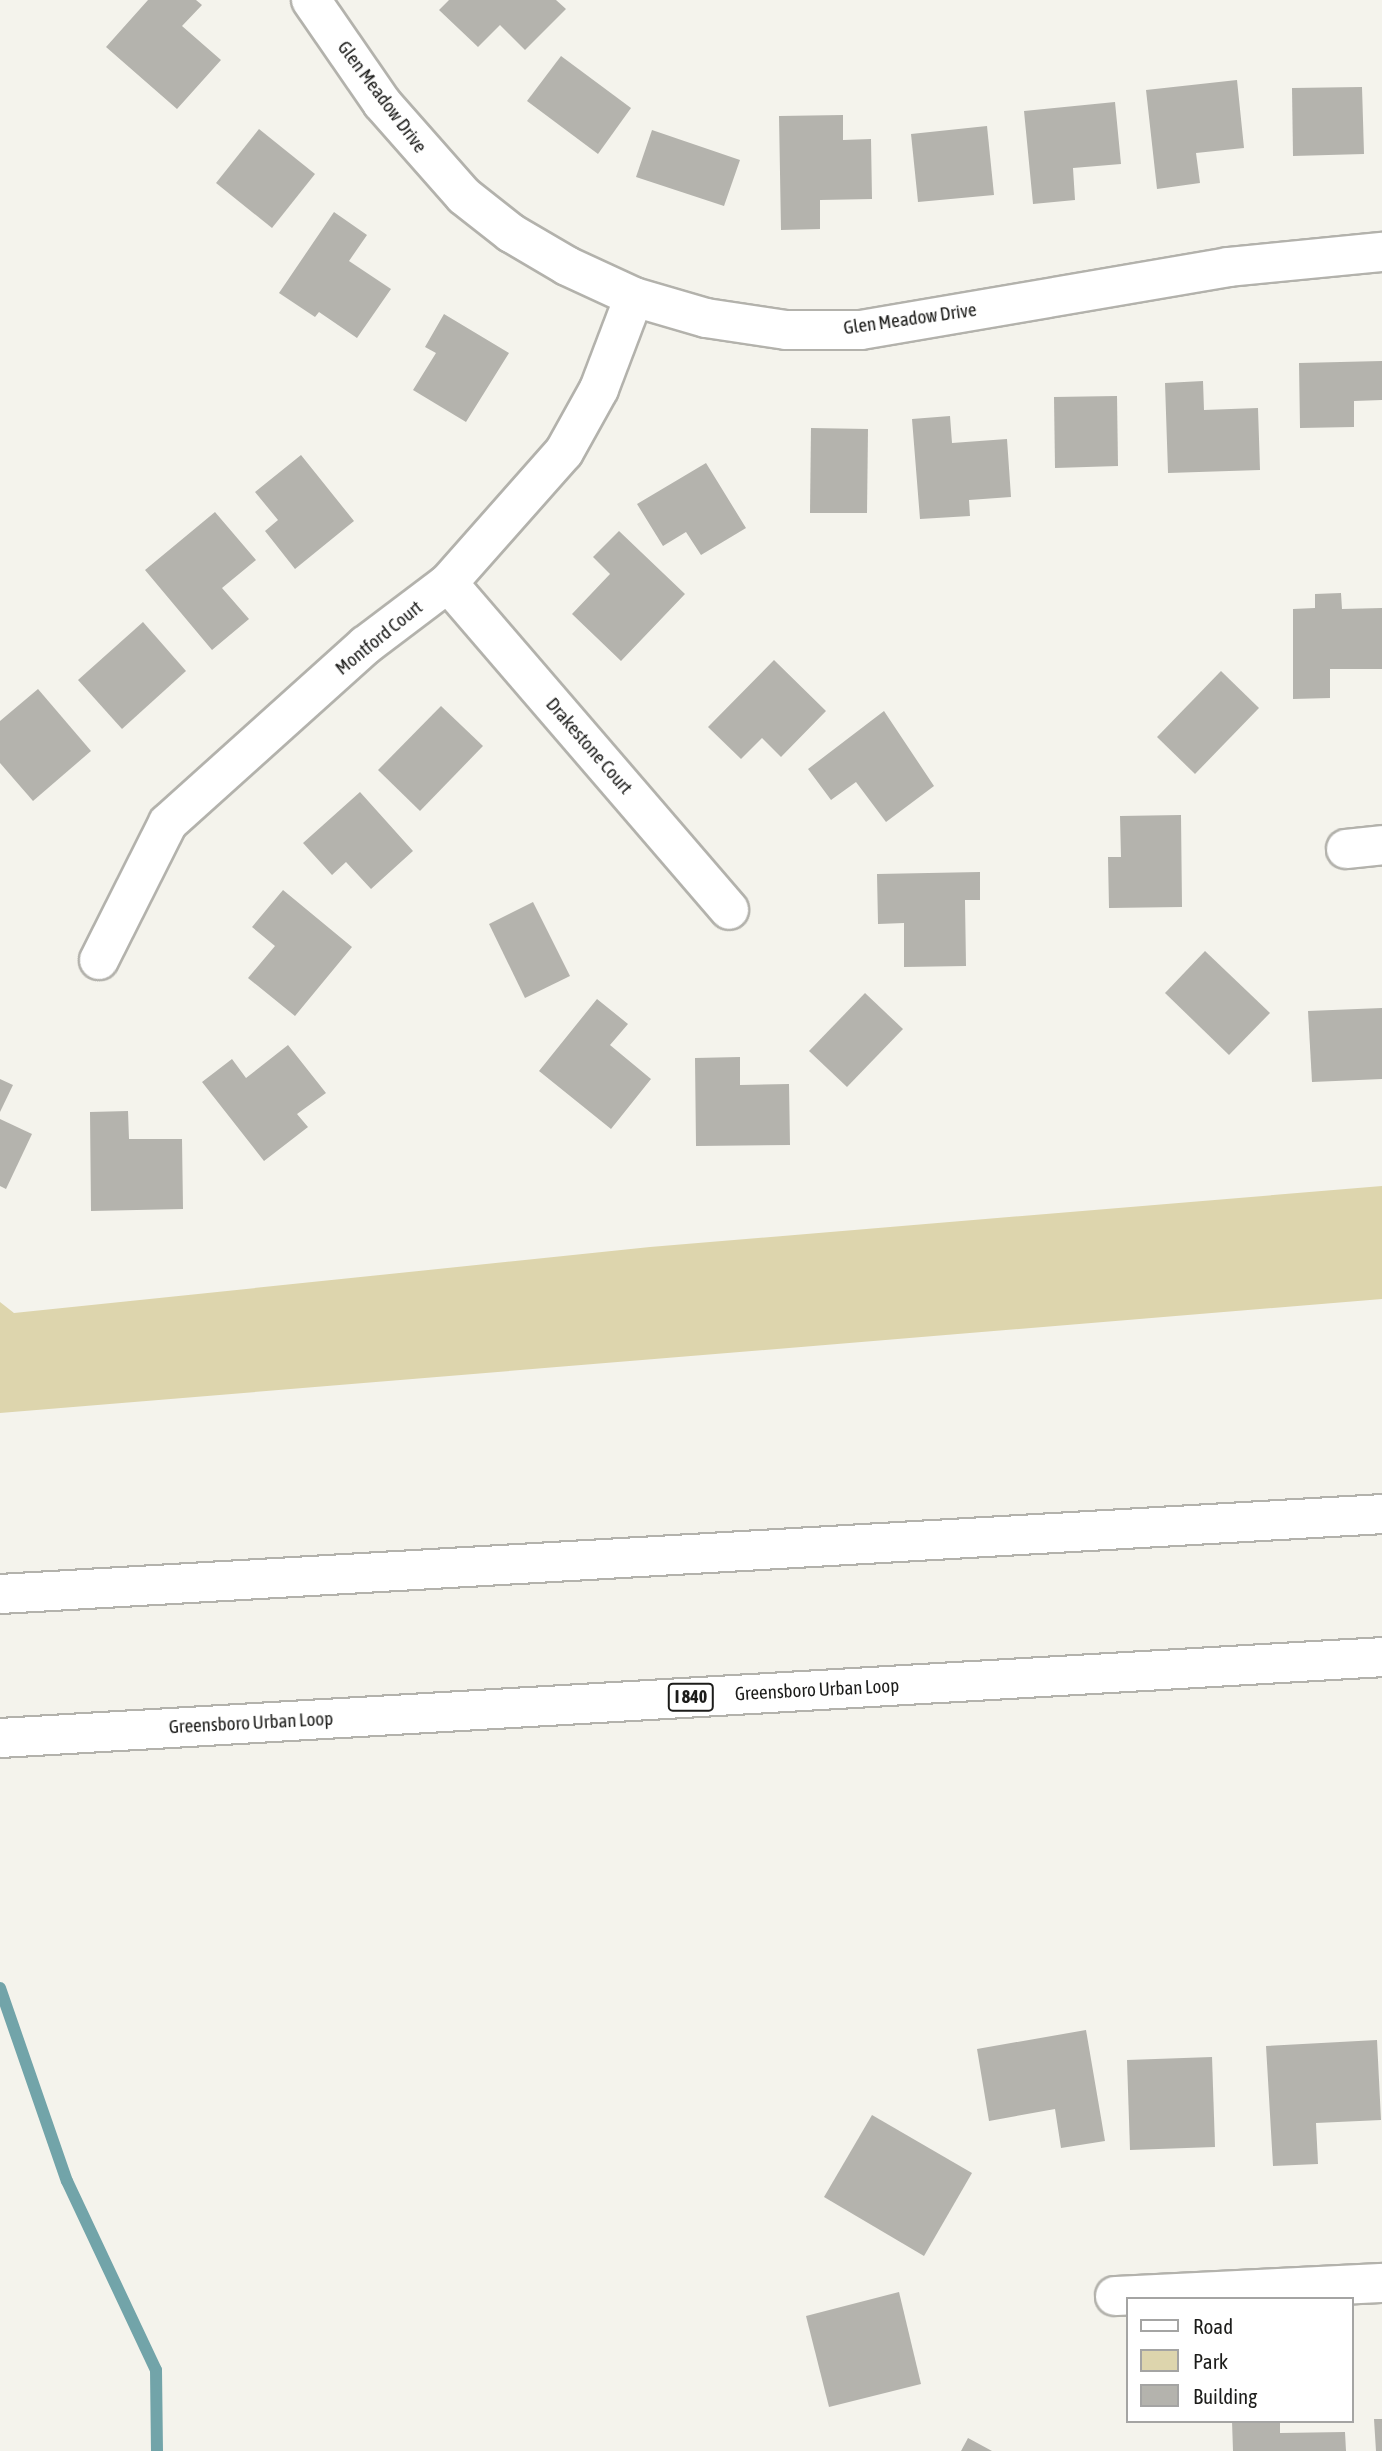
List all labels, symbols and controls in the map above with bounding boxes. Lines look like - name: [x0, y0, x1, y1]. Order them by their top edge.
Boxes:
- street label: Glen Meadow Drive: [333, 37, 431, 157]
- street label: Glen Meadow Drive: [842, 298, 978, 340]
- street label: Montford Court: [331, 596, 427, 680]
- street label: Drakestone Court: [541, 693, 637, 799]
- street label: Greensboro Urban Loop: [734, 1674, 900, 1706]
- road number: I 840: [666, 1682, 716, 1712]
- street label: Greensboro Urban Loop: [168, 1707, 334, 1739]
- legend: [1126, 2297, 1354, 2423]
- text: Road: [1193, 2314, 1233, 2338]
- text: Park: [1193, 2349, 1228, 2373]
- text: Building: [1193, 2384, 1257, 2408]

